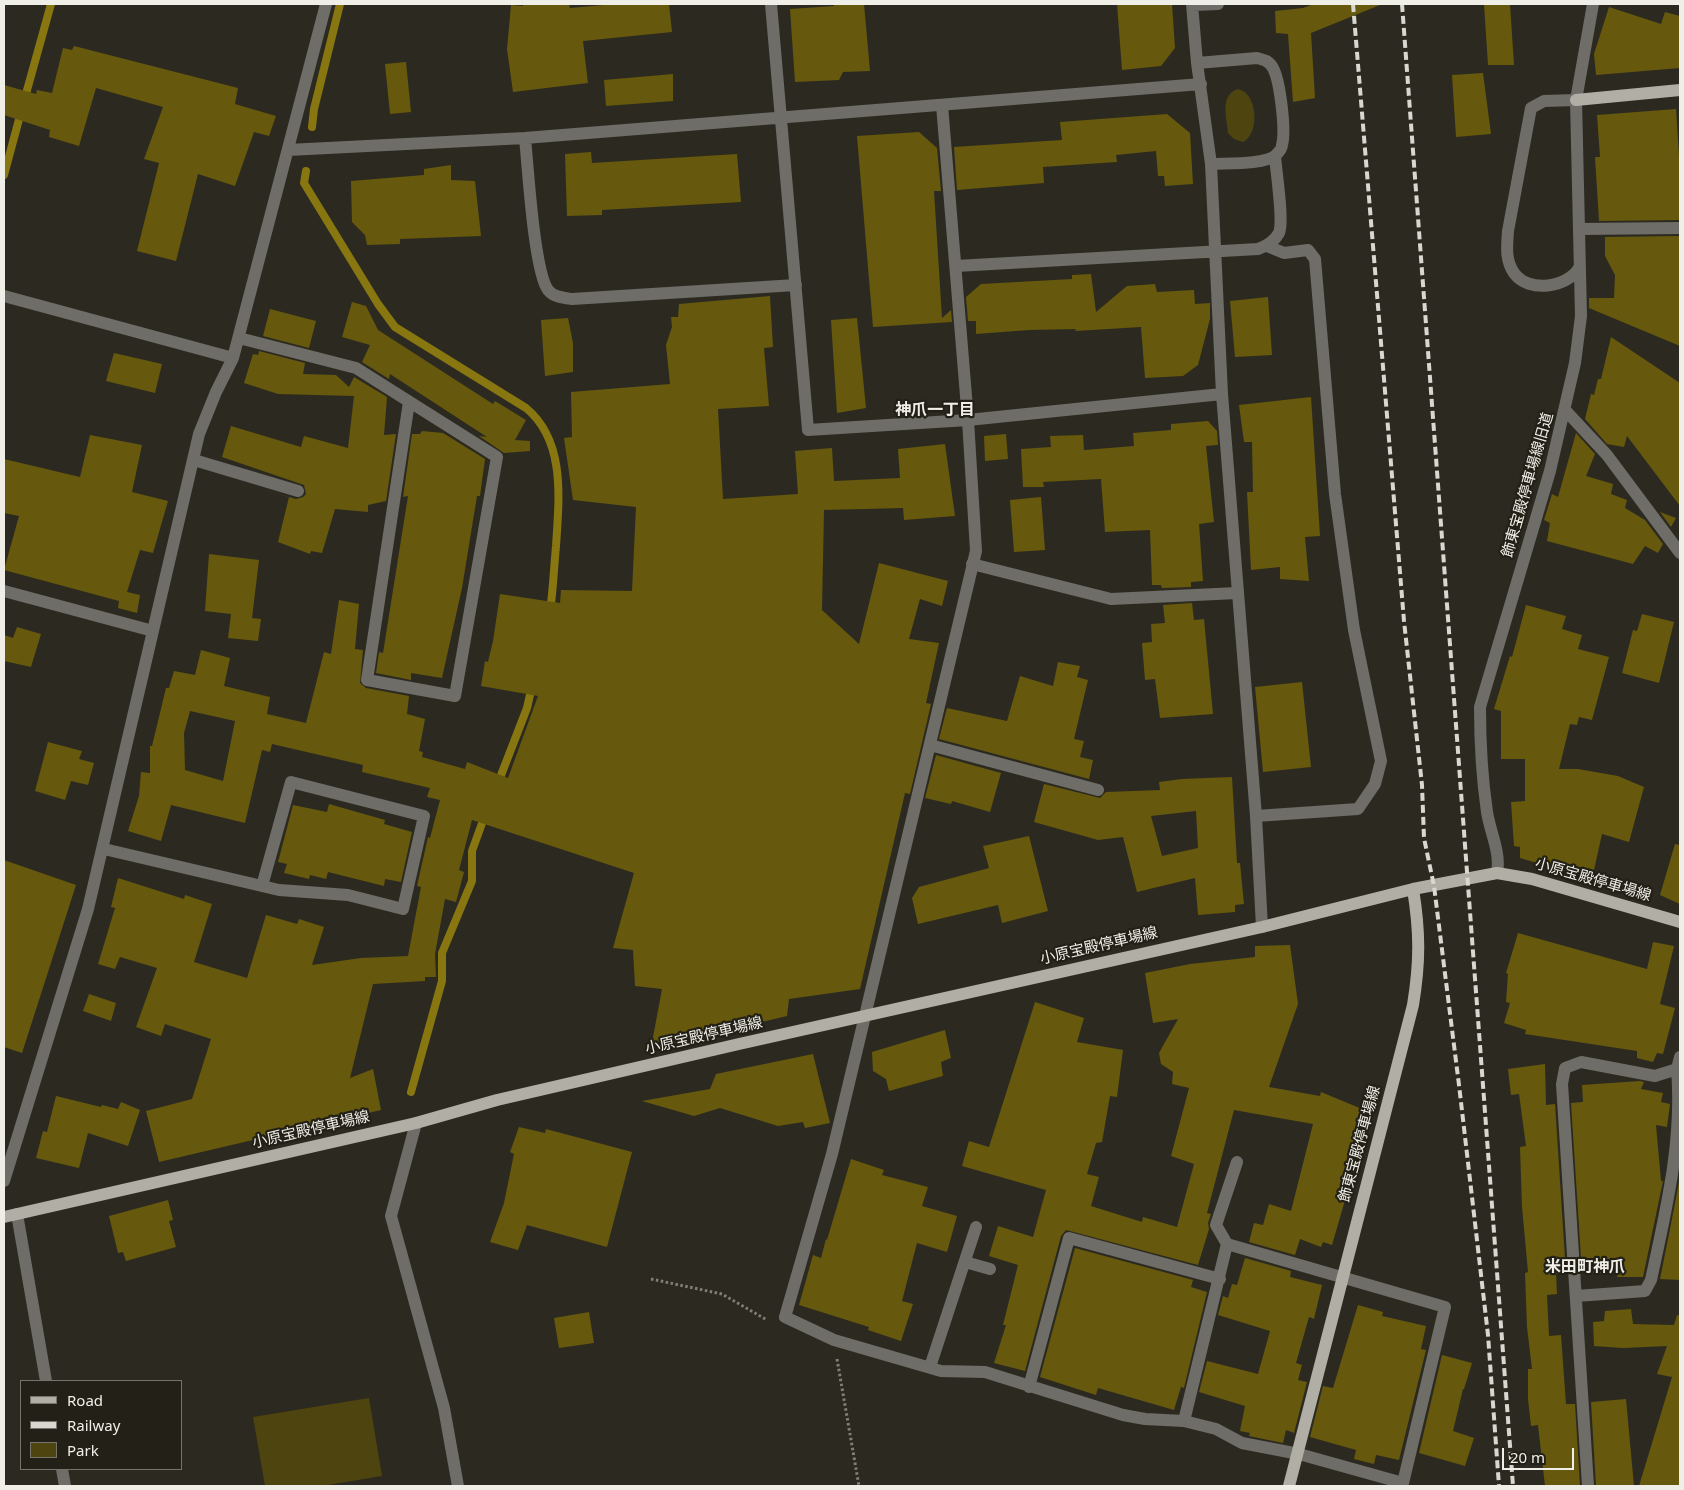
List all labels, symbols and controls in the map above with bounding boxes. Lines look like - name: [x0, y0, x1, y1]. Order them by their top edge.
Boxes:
- district label: 神爪一丁目: [895, 400, 975, 420]
- street label: 飾東宝殿停車場線旧道: [1499, 410, 1557, 560]
- street label: 小原宝殿停車場線: [1533, 855, 1653, 905]
- street label: 小原宝殿停車場線: [1039, 924, 1159, 968]
- street label: 小原宝殿停車場線: [644, 1014, 764, 1058]
- street label: 飾東宝殿停車場線: [1336, 1084, 1384, 1204]
- street label: 小原宝殿停車場線: [251, 1108, 371, 1152]
- district label: 米田町神爪: [1545, 1257, 1625, 1277]
- legend: [20, 1380, 182, 1470]
- text: Road: [67, 1390, 103, 1410]
- text: Railway: [67, 1415, 120, 1435]
- scale bar: [1504, 1438, 1576, 1470]
- text: Park: [67, 1440, 99, 1460]
- text: 20 m: [1510, 1447, 1545, 1467]

